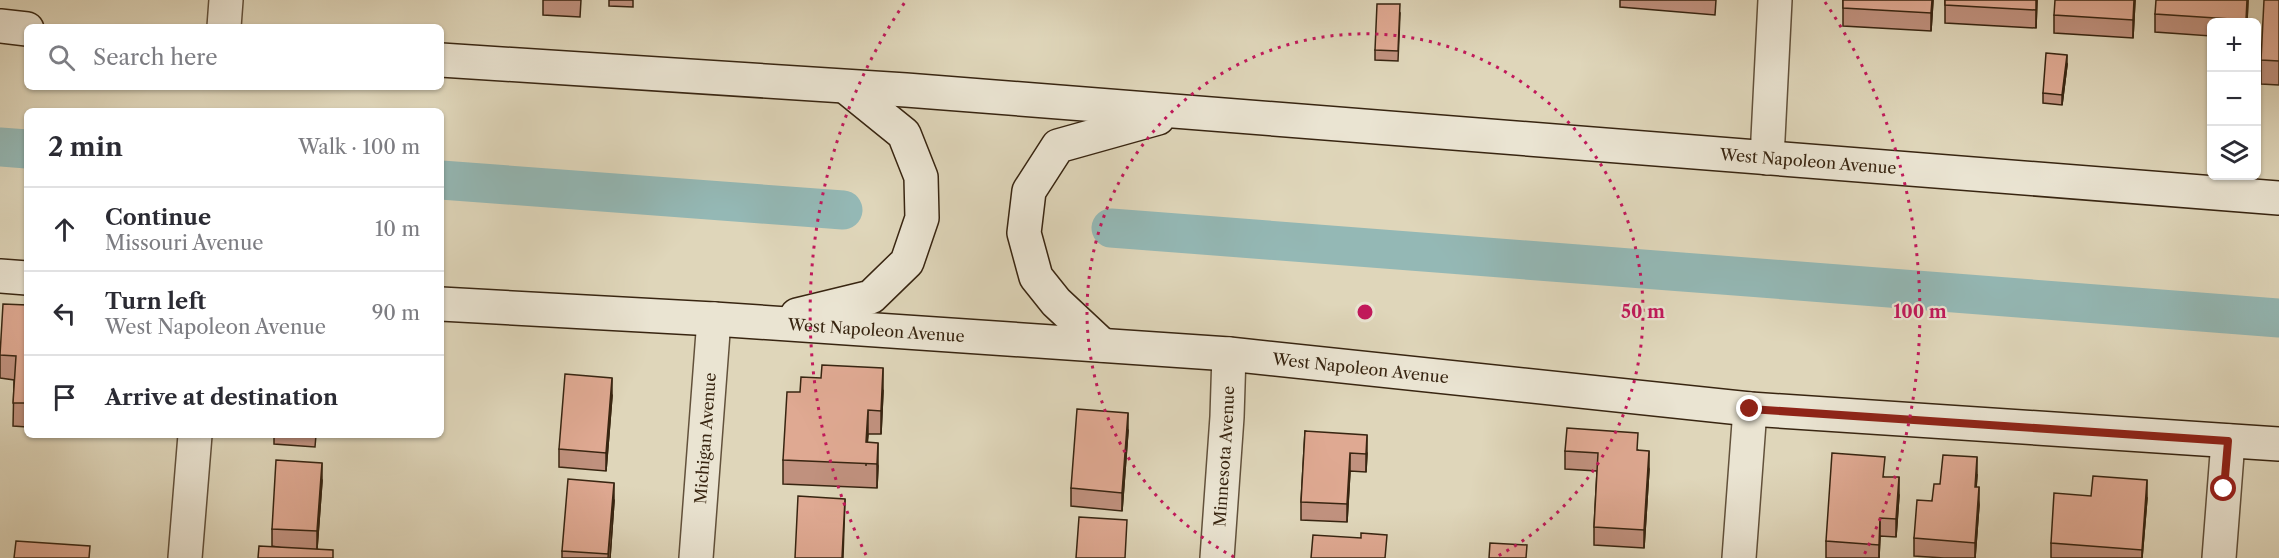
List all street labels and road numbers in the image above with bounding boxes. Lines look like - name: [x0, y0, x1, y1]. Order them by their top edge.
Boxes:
- street label: West Napoleon Avenue: [1718, 144, 1897, 178]
- street label: West Napoleon Avenue: [786, 314, 965, 346]
- street label: West Napoleon Avenue: [1271, 349, 1450, 387]
- street label: Michigan Avenue: [690, 372, 720, 505]
- street label: Minnesota Avenue: [1209, 385, 1238, 527]

